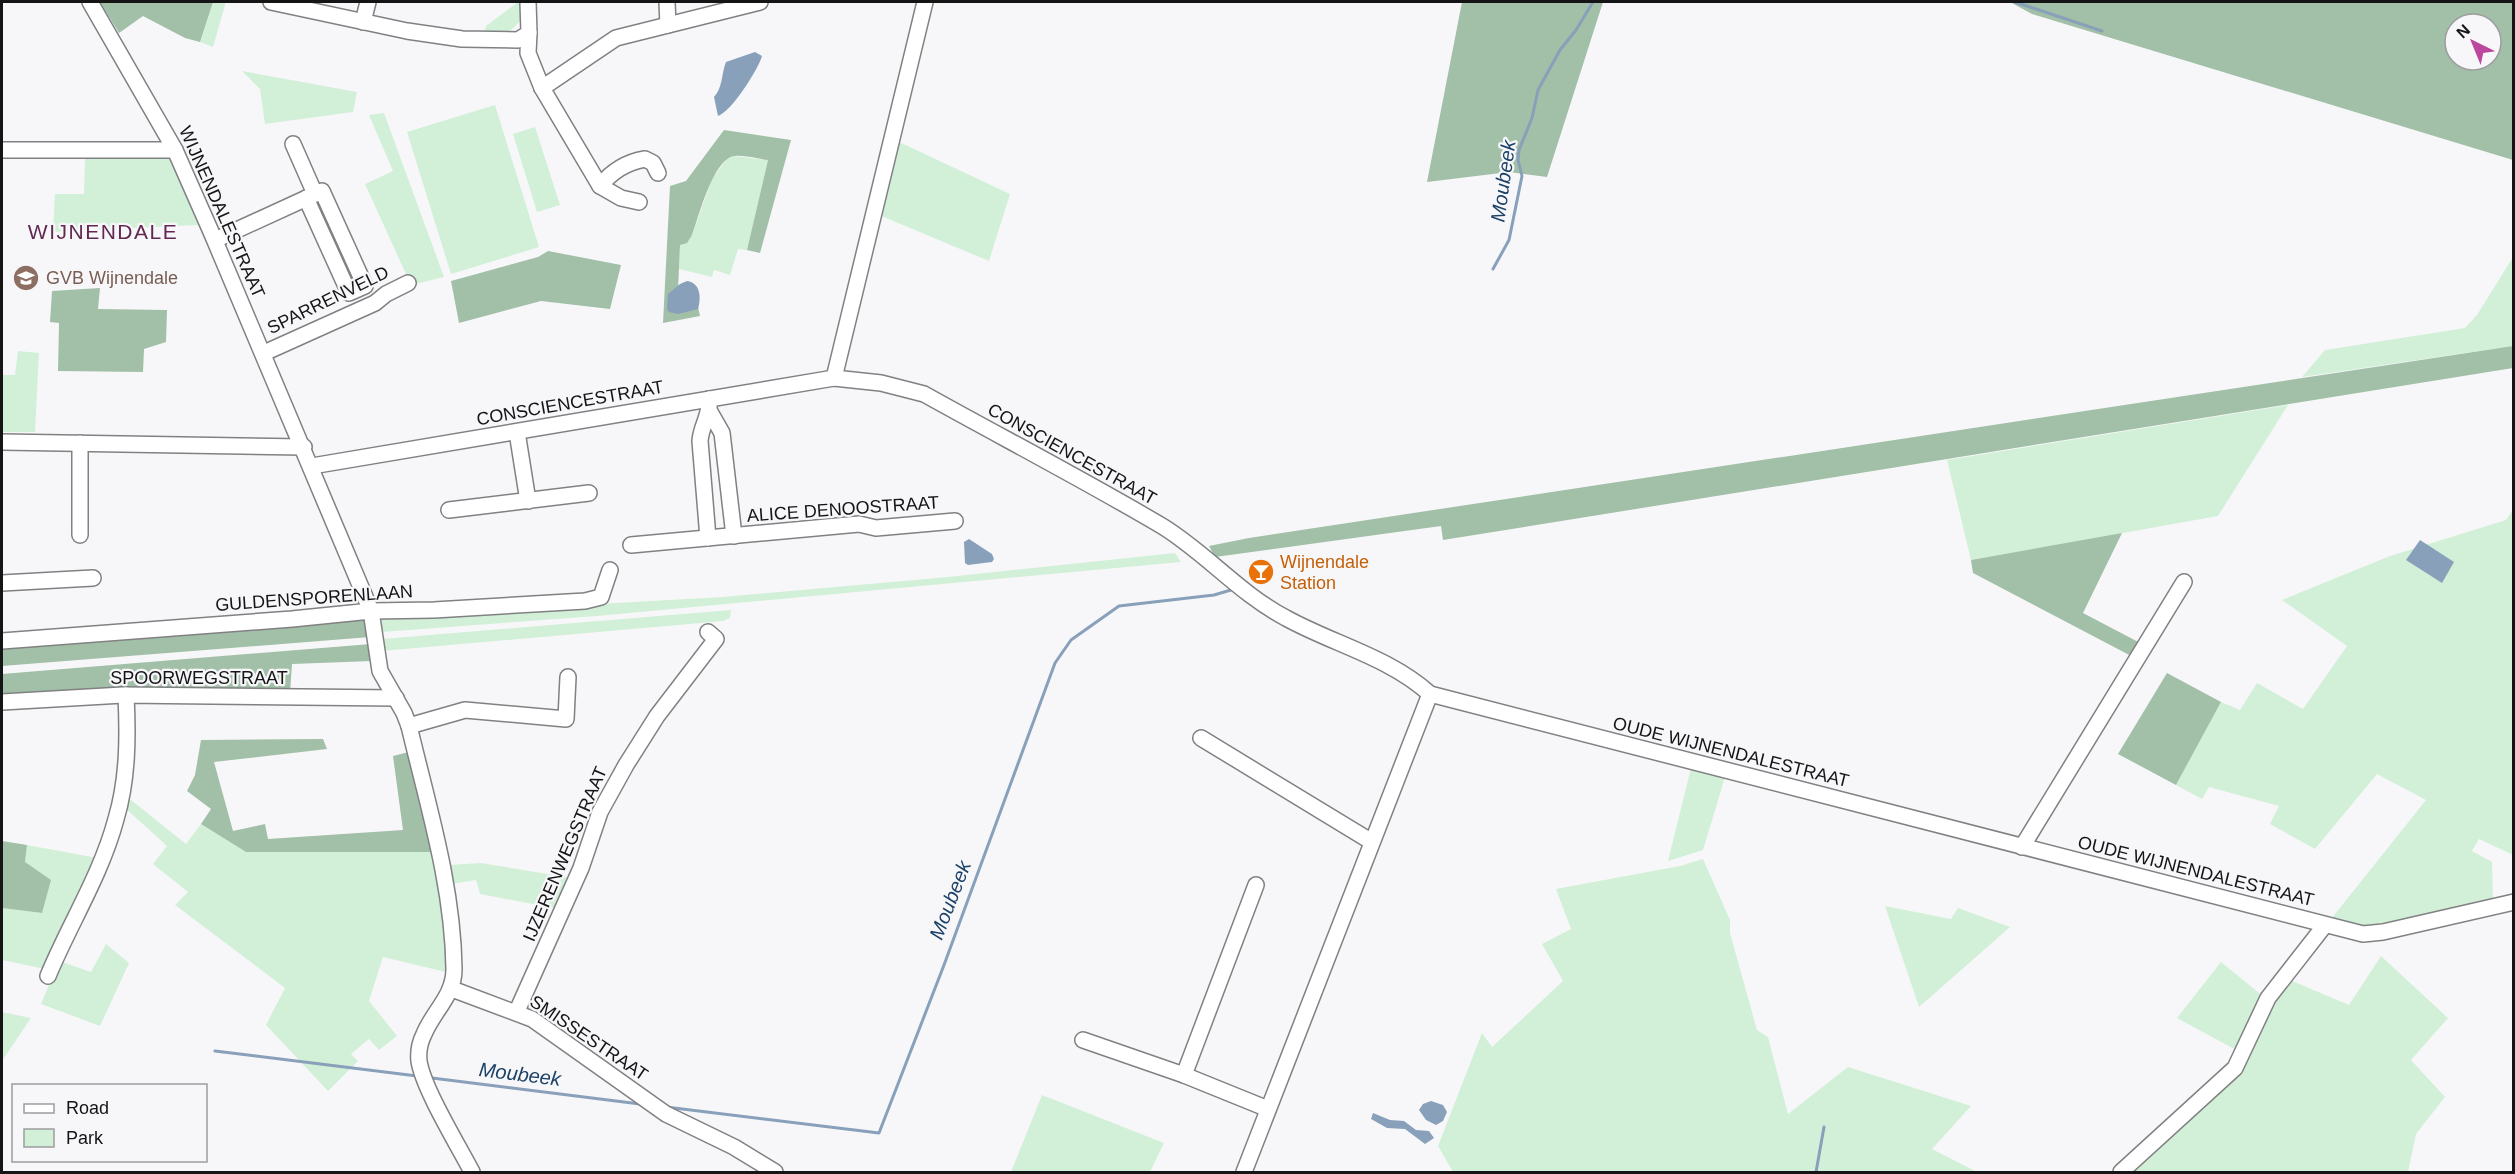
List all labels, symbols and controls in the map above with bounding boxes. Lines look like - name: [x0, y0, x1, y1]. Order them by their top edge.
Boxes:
- north arrow: [2443, 12, 2503, 72]
- text: N: [2453, 21, 2473, 42]
- street label: WIJNENDALESTRAAT: [175, 123, 269, 301]
- water label: Moubeek: [1486, 138, 1520, 223]
- district label: WIJNENDALE: [28, 220, 178, 243]
- street label: SPARRENVELD: [264, 262, 392, 338]
- school or university icon: GVB Wijnendale: [11, 263, 41, 293]
- place label: GVB Wijnendale: [46, 268, 178, 288]
- street label: CONSCIENCESTRAAT: [475, 377, 665, 429]
- street label: CONSCIENCESTRAAT: [984, 399, 1160, 509]
- street label: ALICE DENOOSTRAAT: [746, 492, 940, 526]
- place label: Wijnendale Station: [1280, 552, 1369, 593]
- bar icon: Wijnendale Station: [1246, 557, 1276, 587]
- street label: GULDENSPORENLAAN: [215, 581, 413, 615]
- street label: SPOORWEGSTRAAT: [110, 668, 288, 688]
- street label: OUDE WIJNENDALESTRAAT: [1611, 713, 1851, 791]
- street label: IJZERENWEGSTRAAT: [519, 764, 611, 944]
- street label: OUDE WIJNENDALESTRAAT: [2076, 832, 2316, 910]
- water label: Moubeek: [925, 857, 975, 942]
- street label: SMISSESTRAAT: [526, 991, 652, 1085]
- water label: Moubeek: [478, 1058, 563, 1090]
- legend: [12, 1084, 207, 1162]
- text: Road: [66, 1098, 109, 1118]
- text: Park: [66, 1128, 104, 1148]

